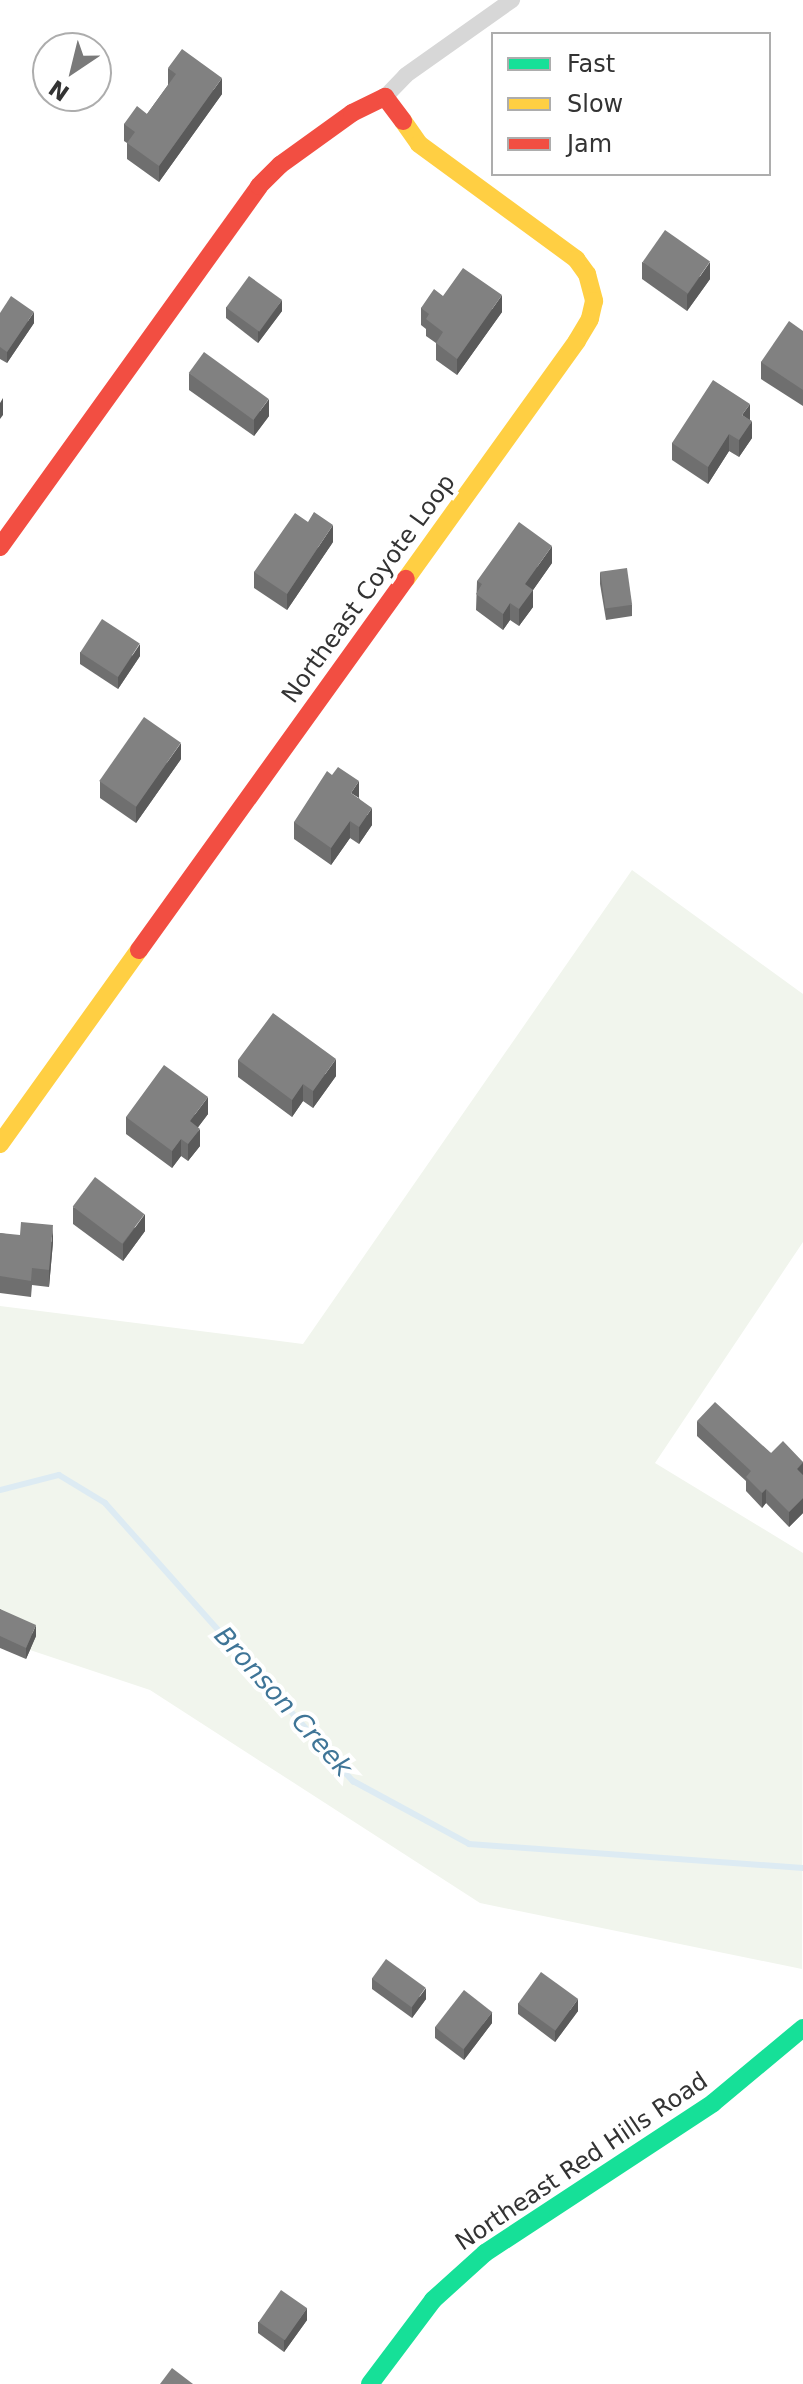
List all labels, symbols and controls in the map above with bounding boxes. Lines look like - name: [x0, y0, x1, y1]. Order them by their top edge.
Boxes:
- north arrow: [32, 32, 112, 112]
- legend: [491, 32, 771, 176]
- text: Fast: [567, 50, 615, 78]
- text: N: [44, 75, 74, 106]
- text: Slow: [567, 90, 623, 118]
- text: Jam: [567, 130, 612, 158]
- street label: Northeast Coyote Loop: [276, 469, 462, 709]
- water label: Bronson Creek: [208, 1621, 358, 1783]
- street label: Northeast Red Hills Road: [451, 2067, 713, 2257]

